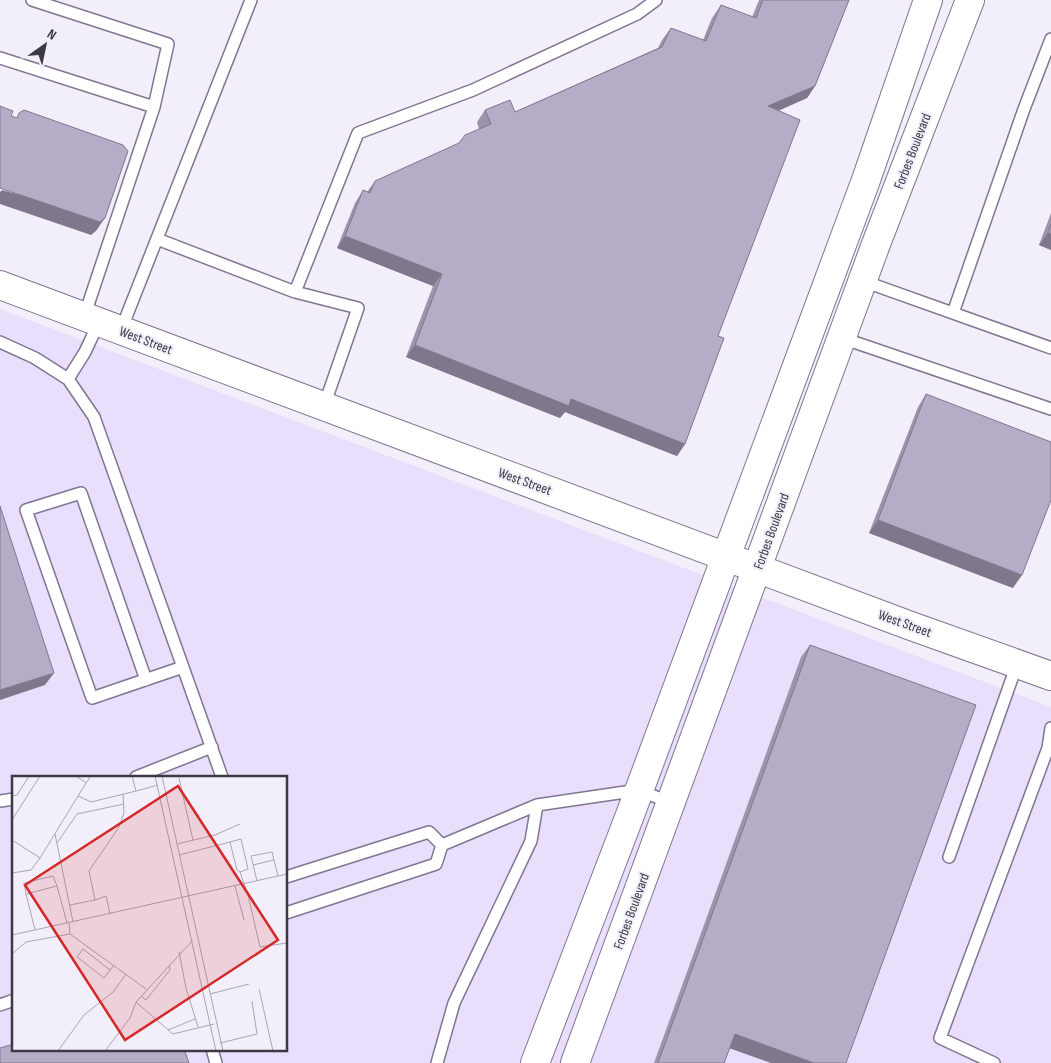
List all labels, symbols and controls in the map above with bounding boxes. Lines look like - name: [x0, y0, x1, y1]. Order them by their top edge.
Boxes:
- north arrow: [20, 20, 70, 70]
- text: N: [44, 25, 60, 44]
- street label: Forbes Boulevard: [890, 111, 935, 192]
- street label: West Street: [117, 323, 175, 358]
- street label: West Street: [496, 464, 554, 499]
- street label: Forbes Boulevard: [750, 491, 793, 572]
- street label: West Street: [876, 606, 934, 641]
- inset map: [12, 776, 288, 1050]
- street label: Forbes Boulevard: [610, 871, 653, 952]

